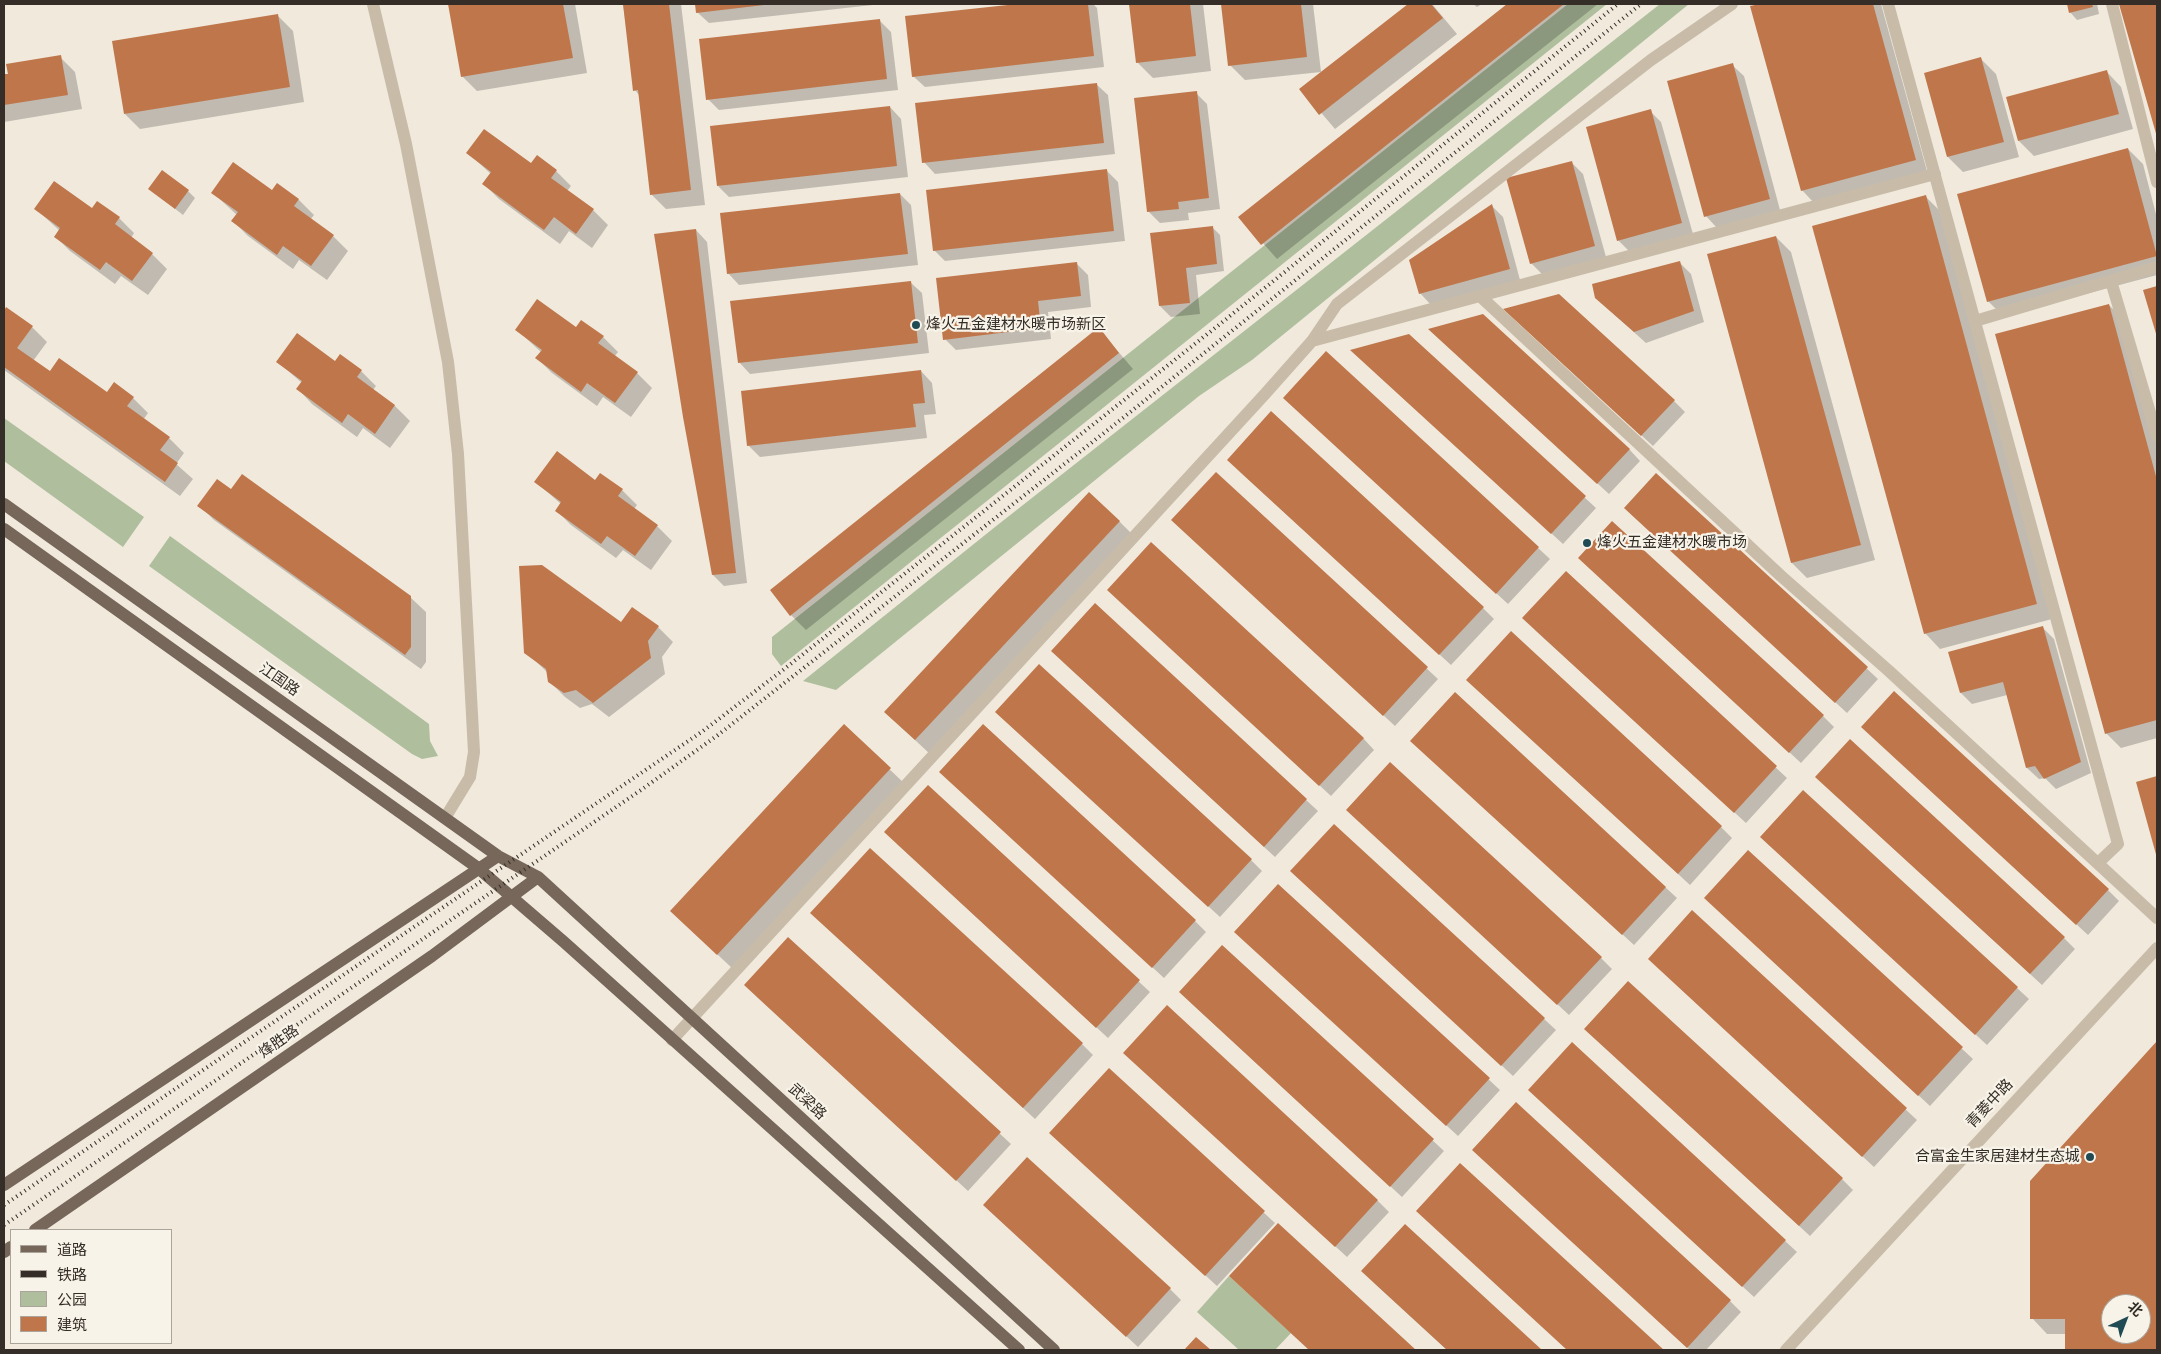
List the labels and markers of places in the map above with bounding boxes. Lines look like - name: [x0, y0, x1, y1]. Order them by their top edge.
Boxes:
- place label: 烽火五金建材水暖市场新区: [926, 316, 1106, 334]
- marker: 烽火五金建材水暖市场新区: [910, 319, 922, 331]
- place label: 烽火五金建材水暖市场: [1597, 534, 1747, 552]
- marker: 烽火五金建材水暖市场: [1581, 537, 1593, 549]
- place label: 合富金生家居建材生态城: [1915, 1148, 2080, 1166]
- marker: 合富金生家居建材生态城: [2084, 1151, 2096, 1163]

